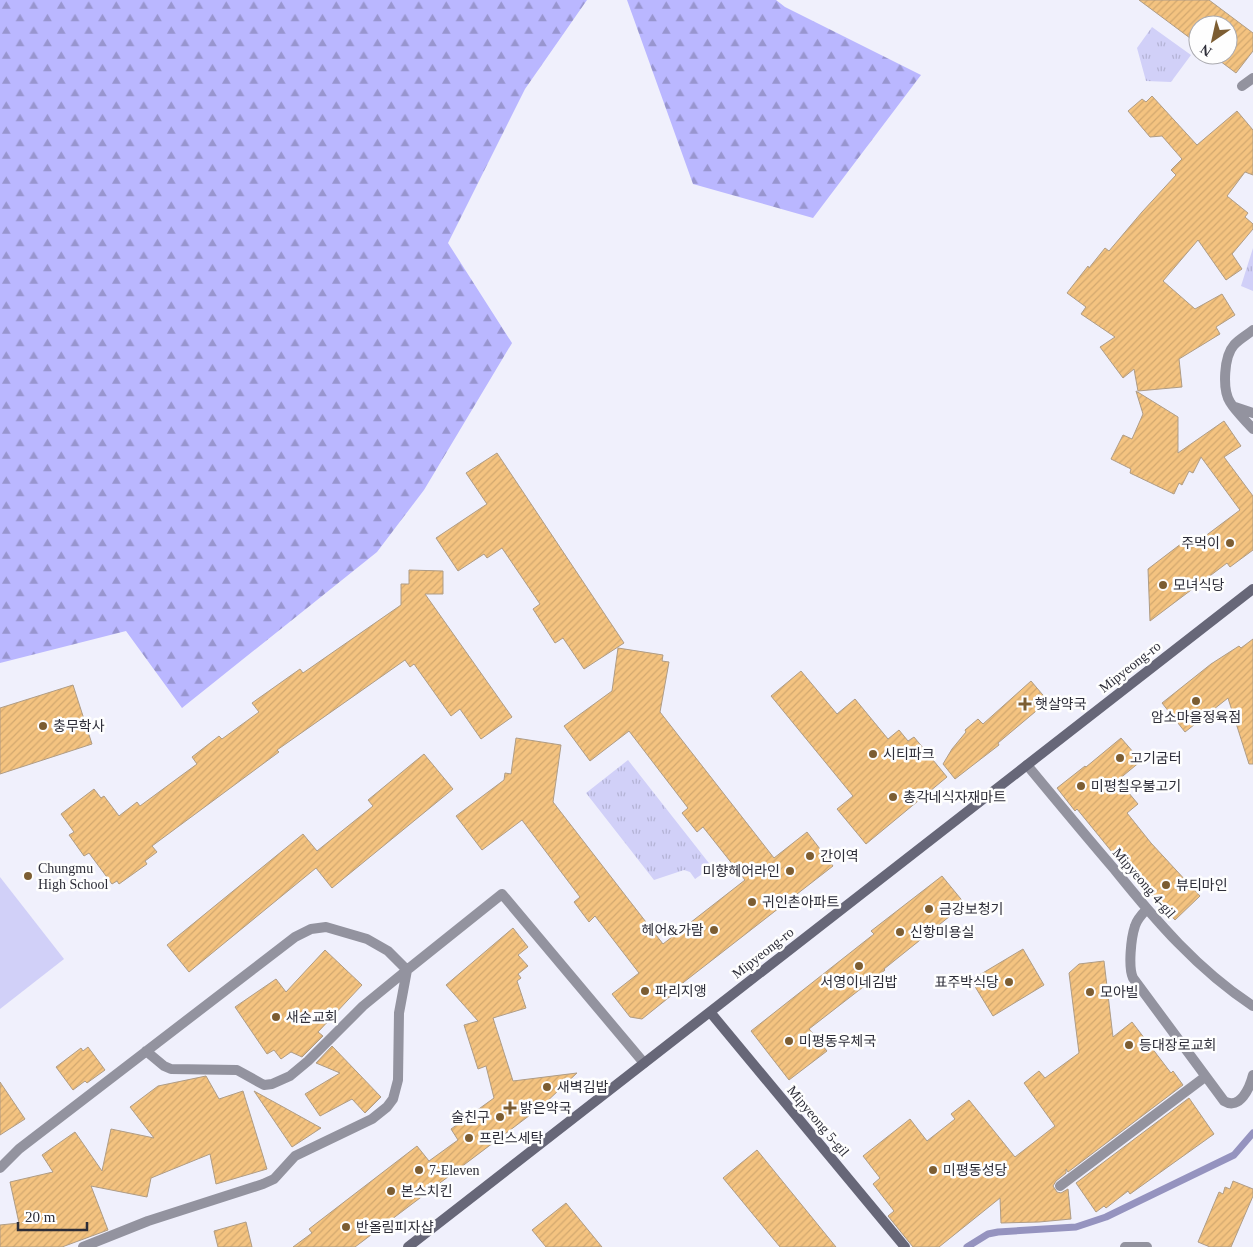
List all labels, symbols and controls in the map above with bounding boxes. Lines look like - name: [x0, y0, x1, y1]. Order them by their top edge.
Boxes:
- north arrow: [1188, 15, 1238, 65]
- text: N: [1198, 41, 1214, 59]
- place label: 주먹이: [1181, 536, 1220, 551]
- marker: 주먹이: [1224, 537, 1236, 549]
- place label: 모녀식당: [1173, 578, 1225, 593]
- marker: 모녀식당: [1157, 579, 1169, 591]
- street label: Mipyeong-ro: [1096, 638, 1164, 696]
- marker: 암소마을정육점: [1190, 695, 1202, 707]
- place label: 햇살약국: [1035, 697, 1087, 712]
- marker: 햇살약국: [1019, 698, 1031, 710]
- place label: 암소마을정육점: [1151, 710, 1241, 725]
- place label: 충무학사: [53, 718, 105, 734]
- marker: 충무학사: [37, 720, 49, 732]
- place label: 시티파크: [883, 747, 935, 762]
- marker: 시티파크: [867, 748, 879, 760]
- place label: 고기굼터: [1130, 751, 1182, 766]
- marker: 고기굼터: [1114, 752, 1126, 764]
- place label: 미평칠우불고기: [1091, 778, 1181, 794]
- marker: 미평칠우불고기: [1075, 780, 1087, 792]
- place label: 총각네식자재마트: [903, 790, 1006, 805]
- marker: 총각네식자재마트: [887, 791, 899, 803]
- street label: Mipyeong 4-gil: [1110, 845, 1178, 921]
- place label: 간이역: [820, 849, 859, 864]
- marker: 간이역: [804, 850, 816, 862]
- place label: Chungmu High School: [38, 861, 109, 892]
- place label: 미향헤어라인: [703, 864, 780, 879]
- marker: 미향헤어라인: [784, 865, 796, 877]
- marker: Chungmu High School: [22, 870, 34, 882]
- place label: 뷰티마인: [1176, 878, 1228, 893]
- marker: 뷰티마인: [1160, 879, 1172, 891]
- place label: 귀인촌아파트: [762, 895, 839, 910]
- marker: 귀인촌아파트: [746, 896, 758, 908]
- place label: 금강보청기: [939, 902, 1003, 917]
- marker: 금강보청기: [923, 903, 935, 915]
- place label: 헤어&가람: [642, 923, 704, 938]
- marker: 헤어&가람: [708, 924, 720, 936]
- street label: Mipyeong-ro: [729, 924, 797, 982]
- place label: 신항미용실: [910, 925, 974, 940]
- marker: 신항미용실: [894, 926, 906, 938]
- marker: 서영이네김밥: [853, 960, 865, 972]
- place label: 서영이네김밥: [820, 975, 898, 990]
- place label: 표주박식당: [935, 975, 999, 990]
- marker: 표주박식당: [1003, 976, 1015, 988]
- place label: 파리지앵: [655, 984, 707, 999]
- marker: 파리지앵: [639, 985, 651, 997]
- place label: 모아빌: [1100, 985, 1139, 1000]
- marker: 모아빌: [1084, 986, 1096, 998]
- place label: 새순교회: [286, 1010, 338, 1025]
- marker: 새순교회: [270, 1011, 282, 1023]
- place label: 미평동우체국: [799, 1034, 876, 1049]
- marker: 미평동우체국: [783, 1035, 795, 1047]
- place label: 등대장로교회: [1139, 1038, 1216, 1053]
- marker: 등대장로교회: [1123, 1039, 1135, 1051]
- place label: 새벽김밥: [557, 1080, 609, 1095]
- marker: 새벽김밥: [541, 1081, 553, 1093]
- street label: Mipyeong 5-gil: [784, 1083, 852, 1159]
- place label: 밝은약국: [520, 1101, 572, 1116]
- marker: 밝은약국: [504, 1102, 516, 1114]
- place label: 술친구: [451, 1110, 490, 1125]
- marker: 술친구: [494, 1111, 506, 1123]
- place label: 프린스세탁: [479, 1131, 544, 1146]
- marker: 프린스세탁: [463, 1132, 475, 1144]
- place label: 7-Eleven: [429, 1163, 480, 1178]
- place label: 미평동성당: [943, 1163, 1008, 1178]
- marker: 7-Eleven: [413, 1164, 425, 1176]
- marker: 미평동성당: [927, 1164, 939, 1176]
- place label: 본스치킨: [401, 1184, 453, 1199]
- marker: 본스치킨: [385, 1185, 397, 1197]
- scale bar: [18, 1200, 86, 1232]
- text: 20 m: [25, 1209, 56, 1225]
- place label: 반올림피자샵: [356, 1220, 433, 1235]
- marker: 반올림피자샵: [340, 1221, 352, 1233]

